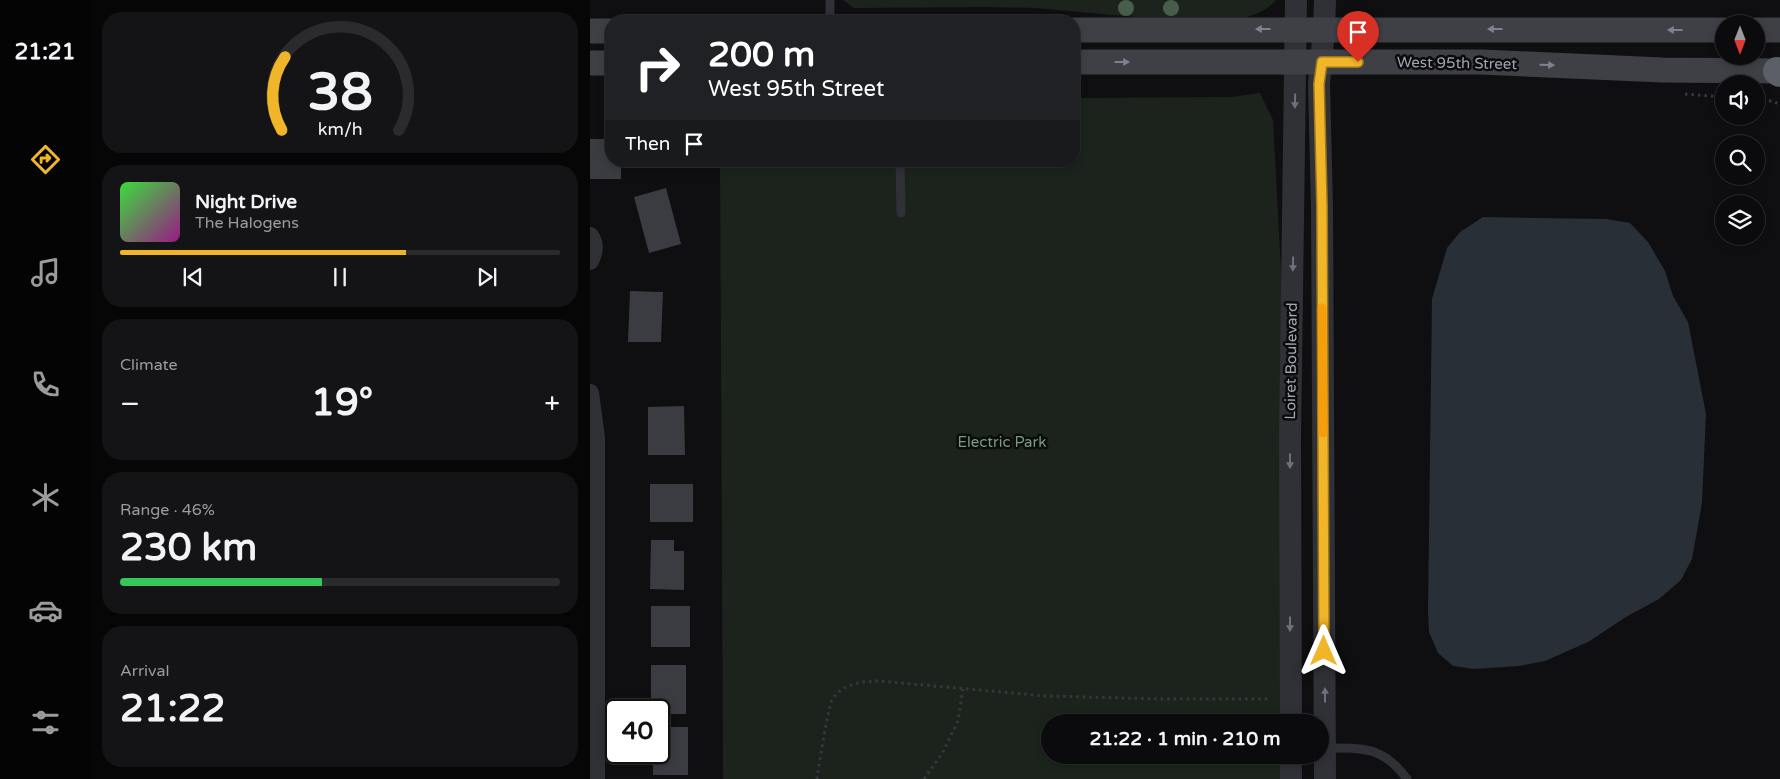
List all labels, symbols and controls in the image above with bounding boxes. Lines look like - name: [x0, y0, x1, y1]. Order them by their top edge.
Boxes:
- pin: [1337, 11, 1379, 62]
- north arrow: [1715, 15, 1765, 65]
- map controls: [1715, 15, 1765, 245]
- icon: arrive: [1344, 18, 1372, 46]
- one-way arrow: [1254, 25, 1270, 33]
- one-way arrow: [1487, 25, 1503, 33]
- one-way arrow: [1667, 26, 1683, 34]
- text: 200 m: [708, 34, 815, 76]
- icon: right: [625, 35, 690, 100]
- text: 21:21: [15, 39, 75, 65]
- street label: West 95th Street: [1397, 53, 1518, 73]
- one-way arrow: [1115, 58, 1131, 66]
- text: 38: [307, 61, 373, 124]
- one-way arrow: [1540, 61, 1556, 69]
- button: sound: [1715, 75, 1765, 125]
- text: West 95th Street: [708, 76, 884, 102]
- one-way arrow: [1291, 93, 1299, 109]
- text: km/h: [318, 119, 362, 140]
- icon: arrive: [680, 130, 708, 158]
- text: Then: [625, 133, 670, 155]
- button: search: [1715, 135, 1765, 185]
- icon: directions: [28, 142, 63, 177]
- text: Night Drive: [195, 191, 297, 213]
- button: layers: [1715, 195, 1765, 245]
- text: The Halogens: [195, 213, 299, 233]
- icon: music: [28, 255, 63, 290]
- one-way arrow: [1289, 256, 1297, 272]
- icon: previous: [179, 263, 207, 291]
- icon: pause: [326, 263, 354, 291]
- icon: next: [473, 263, 501, 291]
- street label: Loiret Boulevard: [1281, 302, 1301, 420]
- text: Climate: [120, 355, 178, 375]
- icon: phone: [28, 367, 63, 402]
- text: 19°: [311, 380, 373, 426]
- text: −: [120, 387, 140, 421]
- text: +: [544, 387, 560, 421]
- park label: Electric Park: [958, 433, 1046, 451]
- one-way arrow: [1286, 453, 1294, 469]
- icon: climate: [28, 480, 63, 515]
- text: Range · 46%: [120, 500, 215, 520]
- text: 230 km: [120, 525, 257, 571]
- icon: car: [28, 593, 63, 628]
- one-way arrow: [1286, 616, 1294, 632]
- position arrow: [1297, 624, 1349, 676]
- text: Arrival: [120, 661, 169, 681]
- text: 21:22: [120, 686, 225, 732]
- one-way arrow: [1321, 687, 1329, 703]
- speed limit sign: 40: [605, 699, 670, 764]
- icon: filters: [28, 705, 63, 740]
- text: 21:22 · 1 min · 210 m: [1089, 728, 1281, 750]

